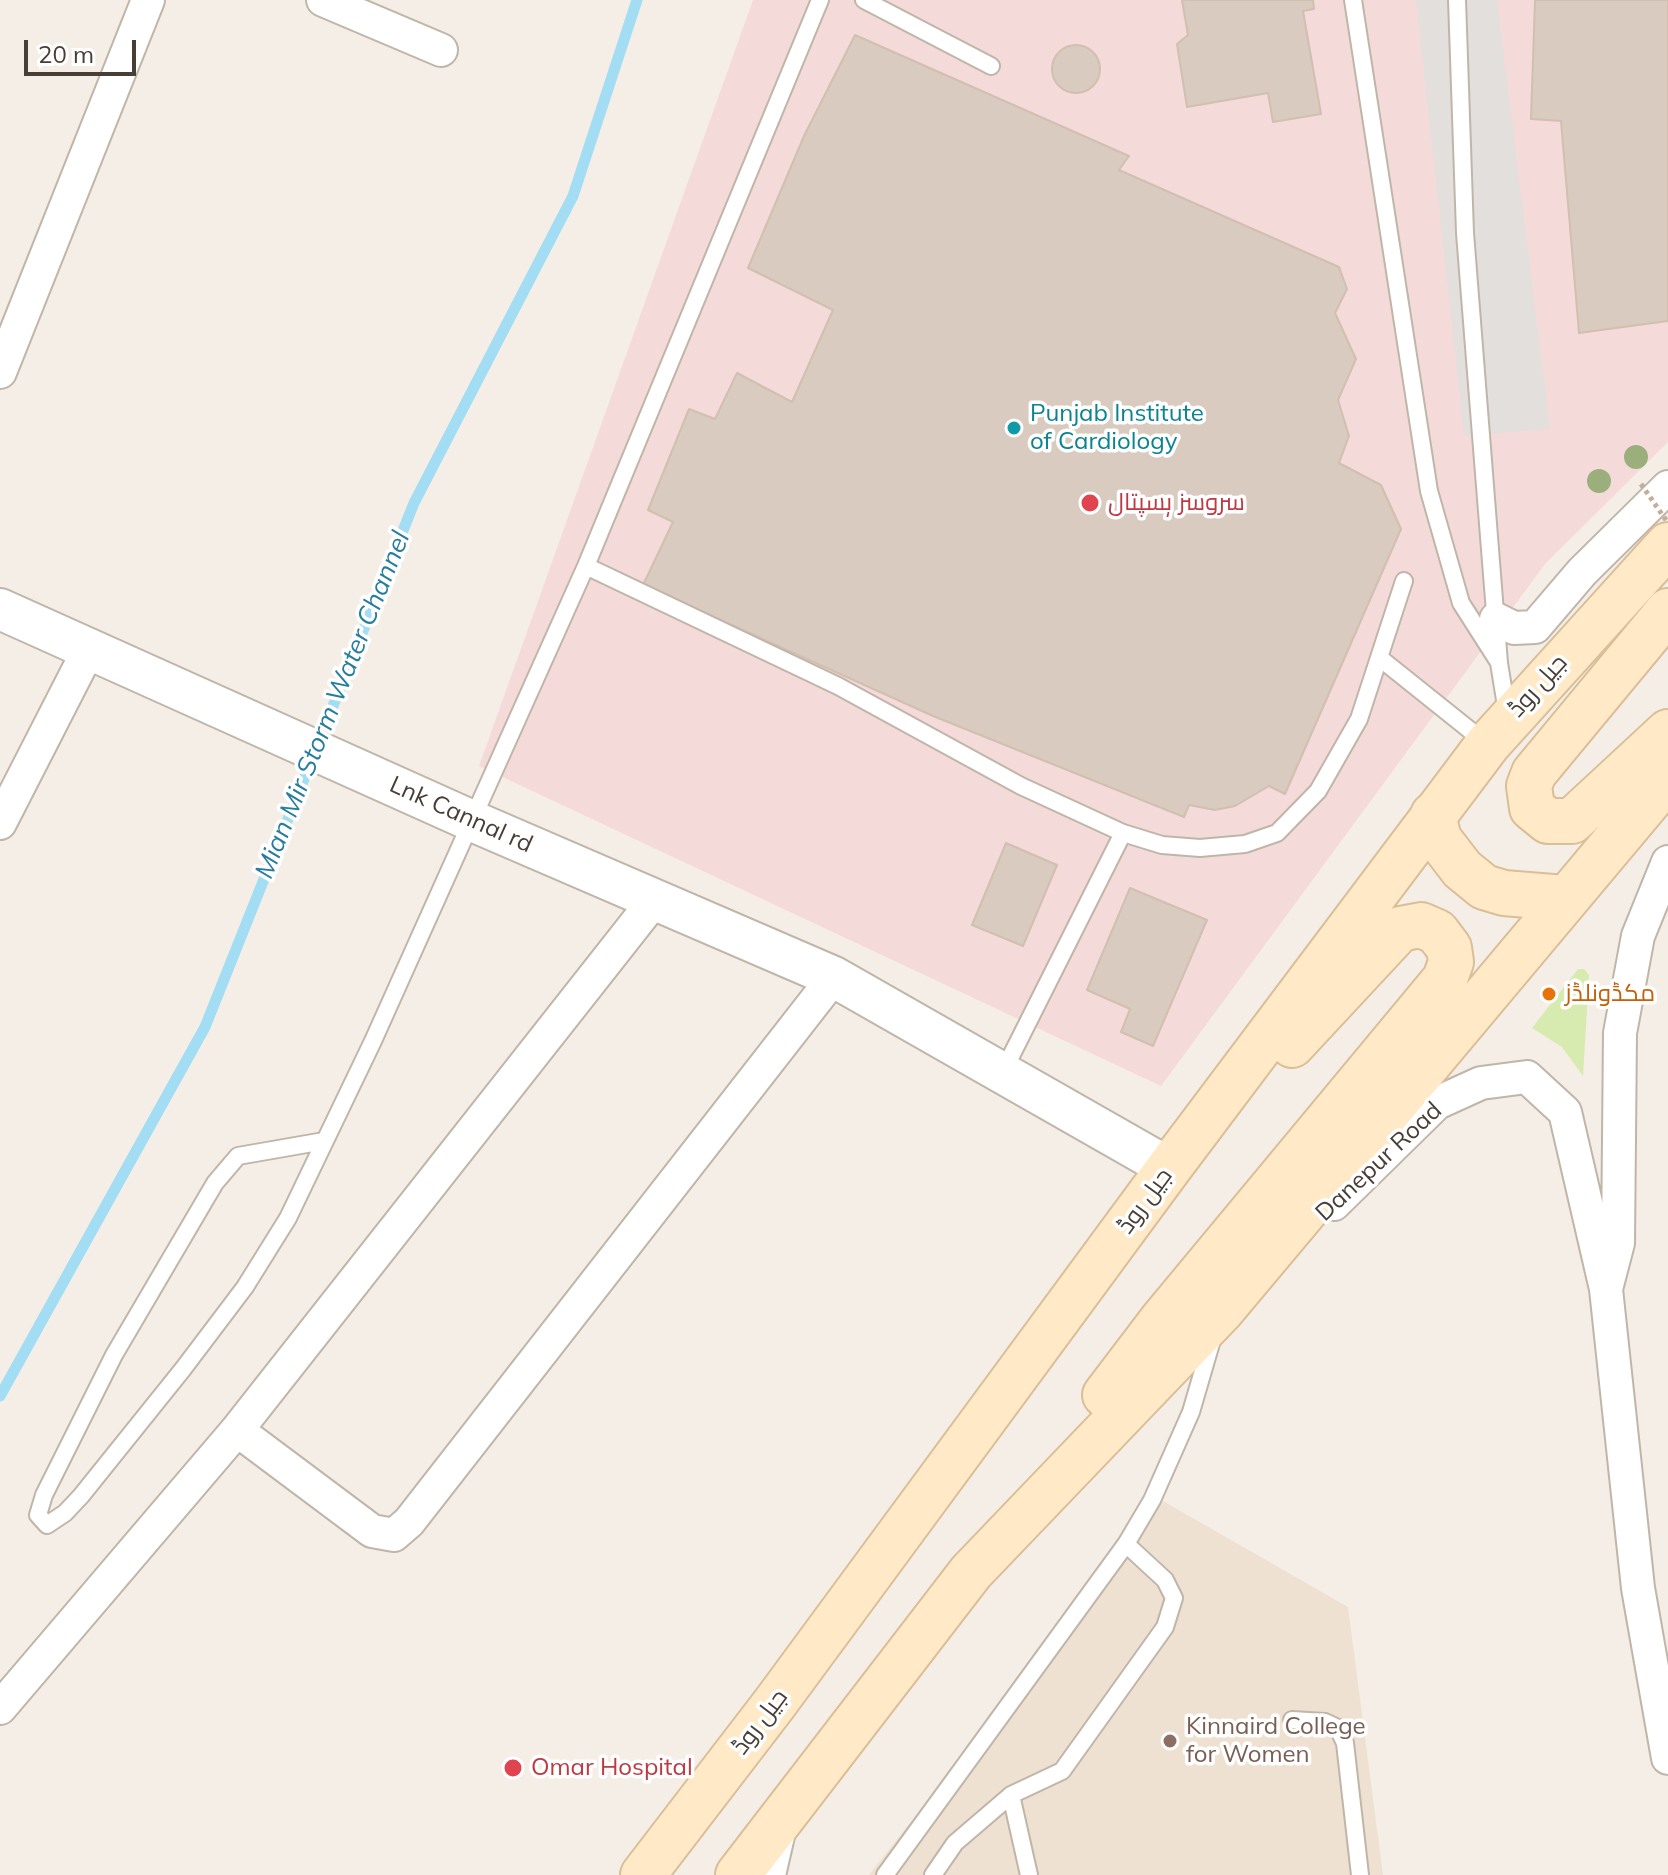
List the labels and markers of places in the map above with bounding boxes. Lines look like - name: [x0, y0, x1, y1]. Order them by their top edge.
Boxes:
- place label: Punjab Institute of Cardiology: [1030, 400, 1204, 456]
- marker: Punjab Institute of Cardiology: [1005, 419, 1023, 437]
- place label: سروسز ہسپتال: [1108, 489, 1245, 517]
- marker: سروسز ہسپتال: [1079, 492, 1101, 514]
- place label: مکڈونلڈز: [1565, 980, 1655, 1008]
- marker: مکڈونلڈز: [1540, 985, 1558, 1003]
- place label: Kinnaird College for Women: [1186, 1713, 1366, 1769]
- marker: Kinnaird College for Women: [1161, 1732, 1179, 1750]
- place label: Omar Hospital: [531, 1754, 693, 1782]
- marker: Omar Hospital: [502, 1757, 524, 1779]

